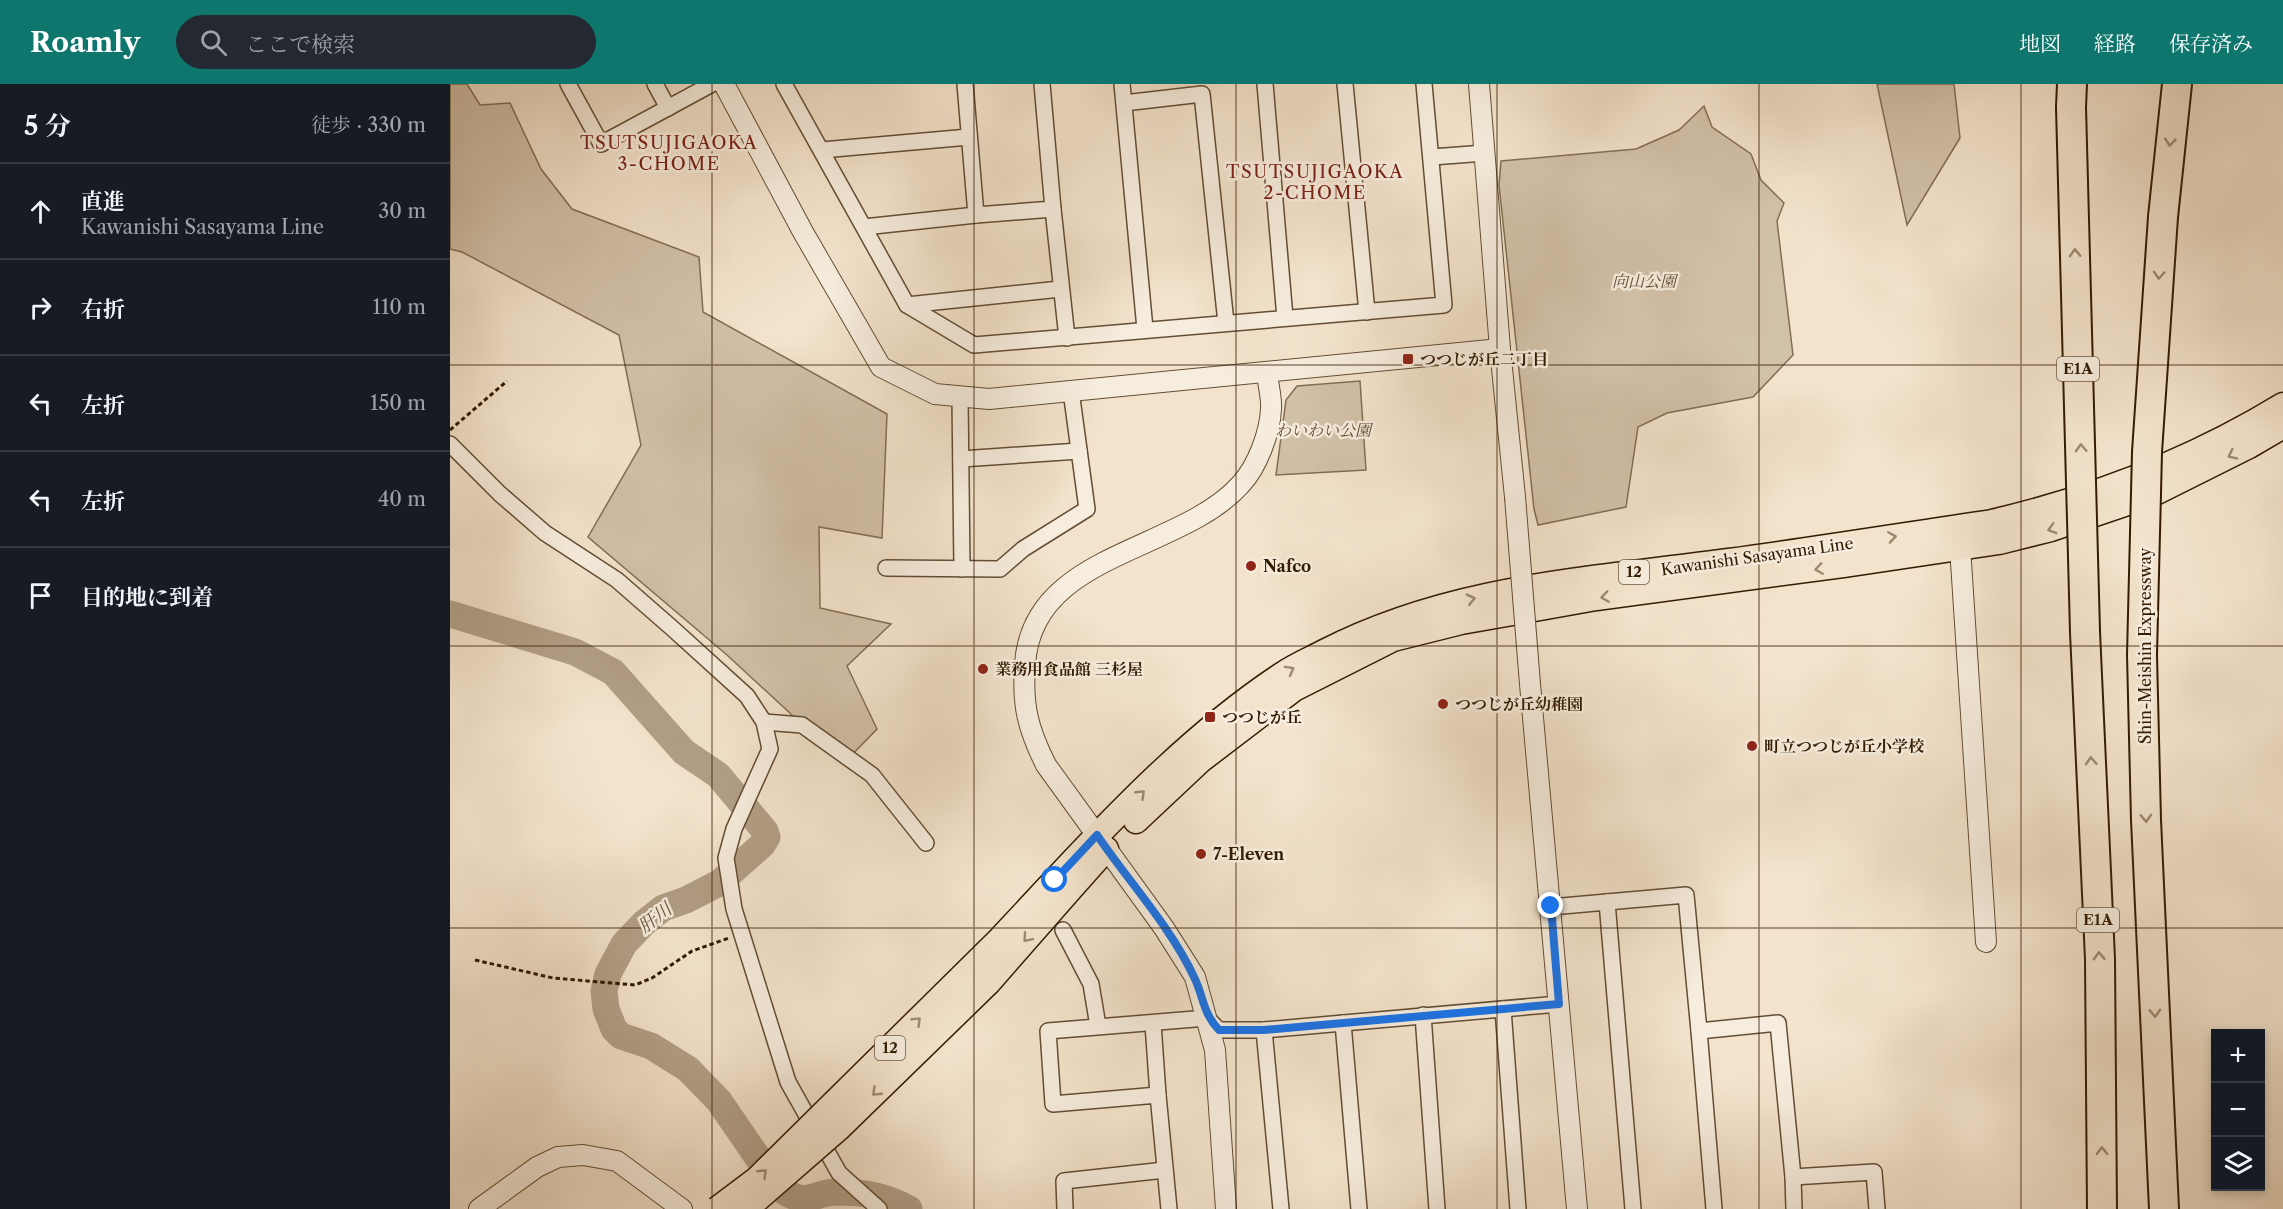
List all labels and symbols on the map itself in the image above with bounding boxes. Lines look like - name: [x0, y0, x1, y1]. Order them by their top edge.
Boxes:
- district label: TSUTSUJIGAOKA 3-CHOME: [580, 132, 758, 175]
- one-way arrow: [2164, 138, 2177, 147]
- district label: TSUTSUJIGAOKA 2-CHOME: [1226, 161, 1404, 204]
- one-way arrow: [2069, 248, 2082, 257]
- park label: 向山公園: [1612, 271, 1679, 291]
- one-way arrow: [2153, 271, 2166, 280]
- place label: つつじが丘二丁目: [1420, 349, 1548, 369]
- marker: つつじが丘二丁目: [1401, 352, 1415, 366]
- road number: E1A: [2057, 357, 2099, 381]
- park label: わいわい公園: [1275, 420, 1374, 440]
- one-way arrow: [2074, 443, 2087, 452]
- one-way arrow: [2227, 447, 2238, 459]
- one-way arrow: [2047, 522, 2058, 534]
- one-way arrow: [1888, 531, 1897, 543]
- street label: Kawanishi Sasayama Line: [1659, 533, 1855, 579]
- street label: Shin-Meishin Expressway: [2135, 547, 2155, 744]
- place label: Nafco: [1263, 556, 1311, 576]
- marker: Nafco: [1244, 559, 1258, 573]
- road number: 12: [1619, 560, 1649, 584]
- one-way arrow: [1814, 562, 1823, 574]
- one-way arrow: [1600, 590, 1609, 603]
- one-way arrow: [1466, 594, 1476, 607]
- place label: 業務用食品館 三杉屋: [995, 659, 1143, 679]
- marker: 業務用食品館 三杉屋: [976, 662, 990, 676]
- one-way arrow: [1284, 666, 1295, 677]
- place label: つつじが丘幼稚園: [1455, 694, 1583, 714]
- marker: つつじが丘幼稚園: [1436, 697, 1450, 711]
- place label: つつじが丘: [1222, 707, 1302, 727]
- marker: つつじが丘: [1203, 710, 1217, 724]
- place label: 町立つつじが丘小学校: [1764, 736, 1925, 756]
- marker: 町立つつじが丘小学校: [1745, 739, 1759, 753]
- one-way arrow: [2085, 756, 2098, 765]
- one-way arrow: [1134, 790, 1144, 801]
- one-way arrow: [2140, 814, 2152, 823]
- place label: 7-Eleven: [1213, 844, 1284, 864]
- marker: 7-Eleven: [1194, 847, 1208, 861]
- route start: [1041, 866, 1067, 892]
- route end: [1537, 892, 1563, 918]
- water label: 肝川: [634, 897, 678, 938]
- road number: E1A: [2077, 908, 2119, 932]
- one-way arrow: [1023, 931, 1034, 942]
- one-way arrow: [2093, 951, 2106, 960]
- one-way arrow: [2148, 1009, 2161, 1018]
- one-way arrow: [910, 1018, 921, 1029]
- road number: 12: [875, 1036, 905, 1060]
- one-way arrow: [873, 1085, 884, 1096]
- one-way arrow: [2096, 1146, 2108, 1155]
- one-way arrow: [756, 1169, 767, 1180]

